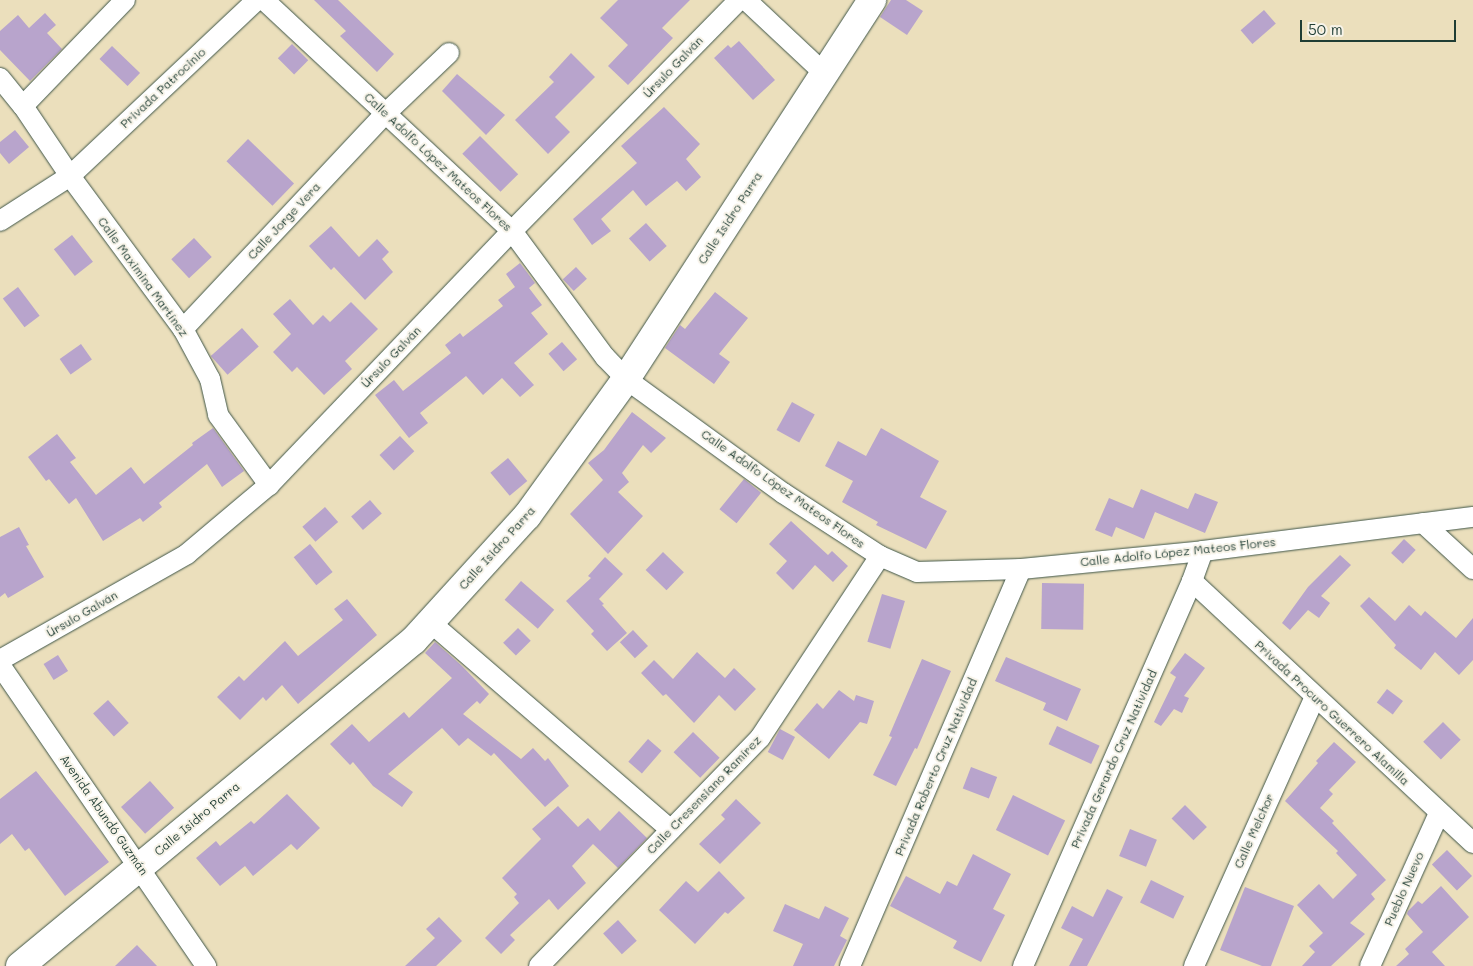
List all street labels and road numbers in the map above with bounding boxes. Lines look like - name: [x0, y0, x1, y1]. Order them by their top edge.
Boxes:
- street label: Úrsulo Galván: [640, 33, 706, 101]
- street label: Privada Patrocinio: [117, 45, 209, 131]
- street label: Calle Adolfo López Mateos Flores: [361, 90, 515, 234]
- street label: Calle Isidro Parra: [695, 169, 765, 267]
- street label: Calle Jorge Vera: [245, 180, 323, 262]
- street label: Calle Maximina Martínez: [95, 214, 191, 340]
- street label: Úrsulo Galván: [358, 323, 424, 391]
- street label: Calle Adolfo López Mateos Flores: [698, 427, 868, 551]
- street label: Calle Isidro Parra: [456, 503, 538, 593]
- street label: Calle Adolfo López Mateos Flores: [1080, 535, 1276, 569]
- street label: Úrsulo Galván: [44, 588, 120, 640]
- street label: Privada Procuro Guerrero Alamilla: [1252, 638, 1412, 788]
- street label: Privada Gerardo Cruz Natividad: [1068, 668, 1160, 850]
- street label: Privada Roberto Cruz Natividad: [892, 676, 980, 858]
- street label: Calle Cresensiano Ramírez: [644, 733, 764, 857]
- street label: Avenida Abundó Guzmán: [57, 752, 151, 878]
- street label: Calle Isidro Parra: [151, 779, 243, 859]
- street label: Calle Melchor: [1231, 791, 1277, 871]
- street label: Pueblo Nuevo: [1381, 850, 1427, 928]

